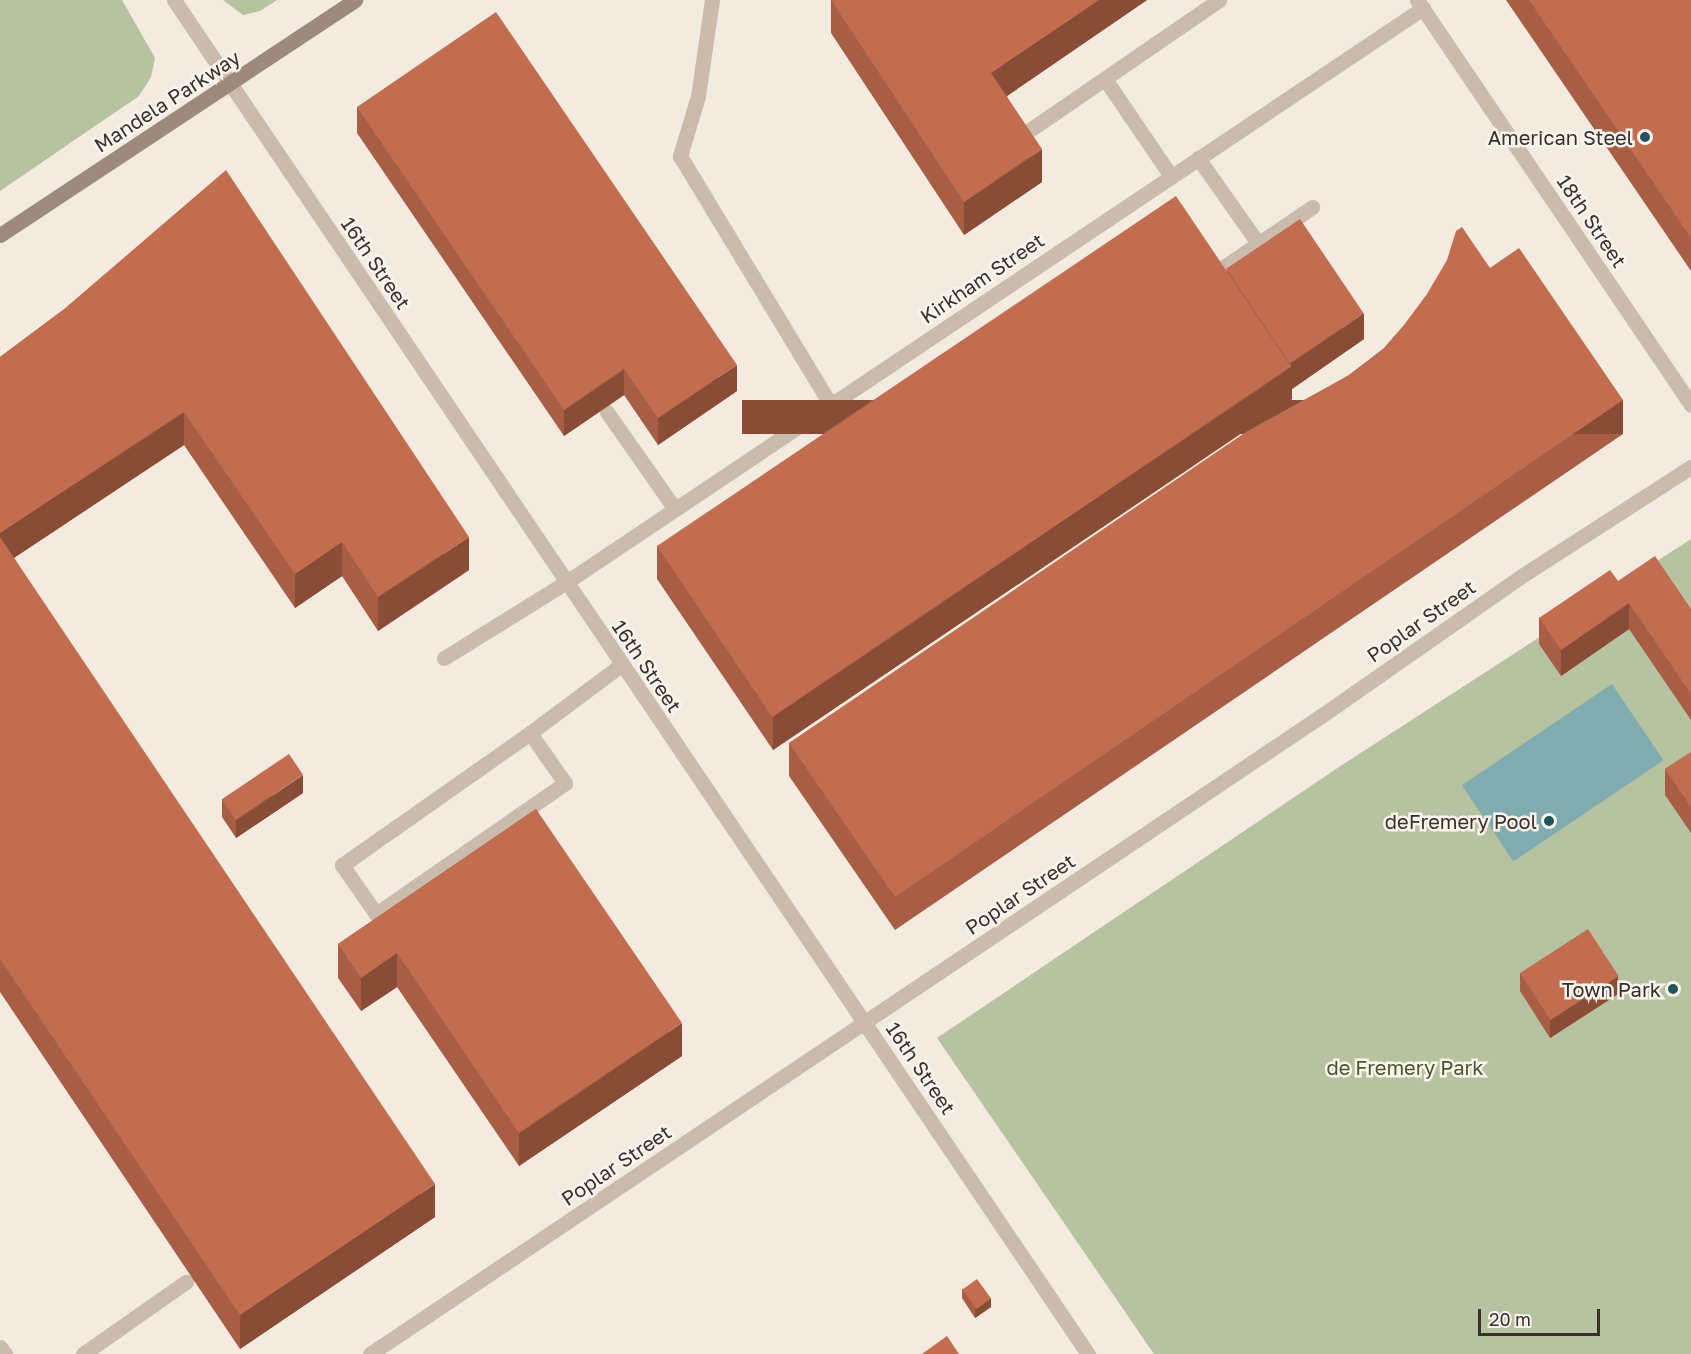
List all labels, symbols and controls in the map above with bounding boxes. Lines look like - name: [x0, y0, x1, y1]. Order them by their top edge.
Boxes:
- street label: Mandela Parkway: [90, 45, 244, 157]
- place label: American Steel: [1488, 125, 1633, 149]
- marker: American Steel: [1638, 130, 1652, 144]
- street label: 18th Street: [1552, 170, 1632, 272]
- street label: 16th Street: [336, 212, 416, 314]
- street label: Kirkham Street: [916, 228, 1048, 328]
- street label: Poplar Street: [1362, 575, 1480, 667]
- street label: 16th Street: [607, 615, 687, 717]
- place label: deFremery Pool: [1385, 809, 1537, 833]
- marker: deFremery Pool: [1542, 814, 1556, 828]
- street label: Poplar Street: [961, 849, 1079, 939]
- place label: Town Park: [1562, 977, 1661, 1001]
- marker: Town Park: [1666, 982, 1680, 996]
- street label: 16th Street: [881, 1017, 961, 1119]
- park label: de Fremery Park: [1326, 1055, 1484, 1079]
- street label: Poplar Street: [557, 1120, 675, 1210]
- scale bar: [1481, 1297, 1602, 1335]
- text: 20 m: [1489, 1308, 1531, 1330]

